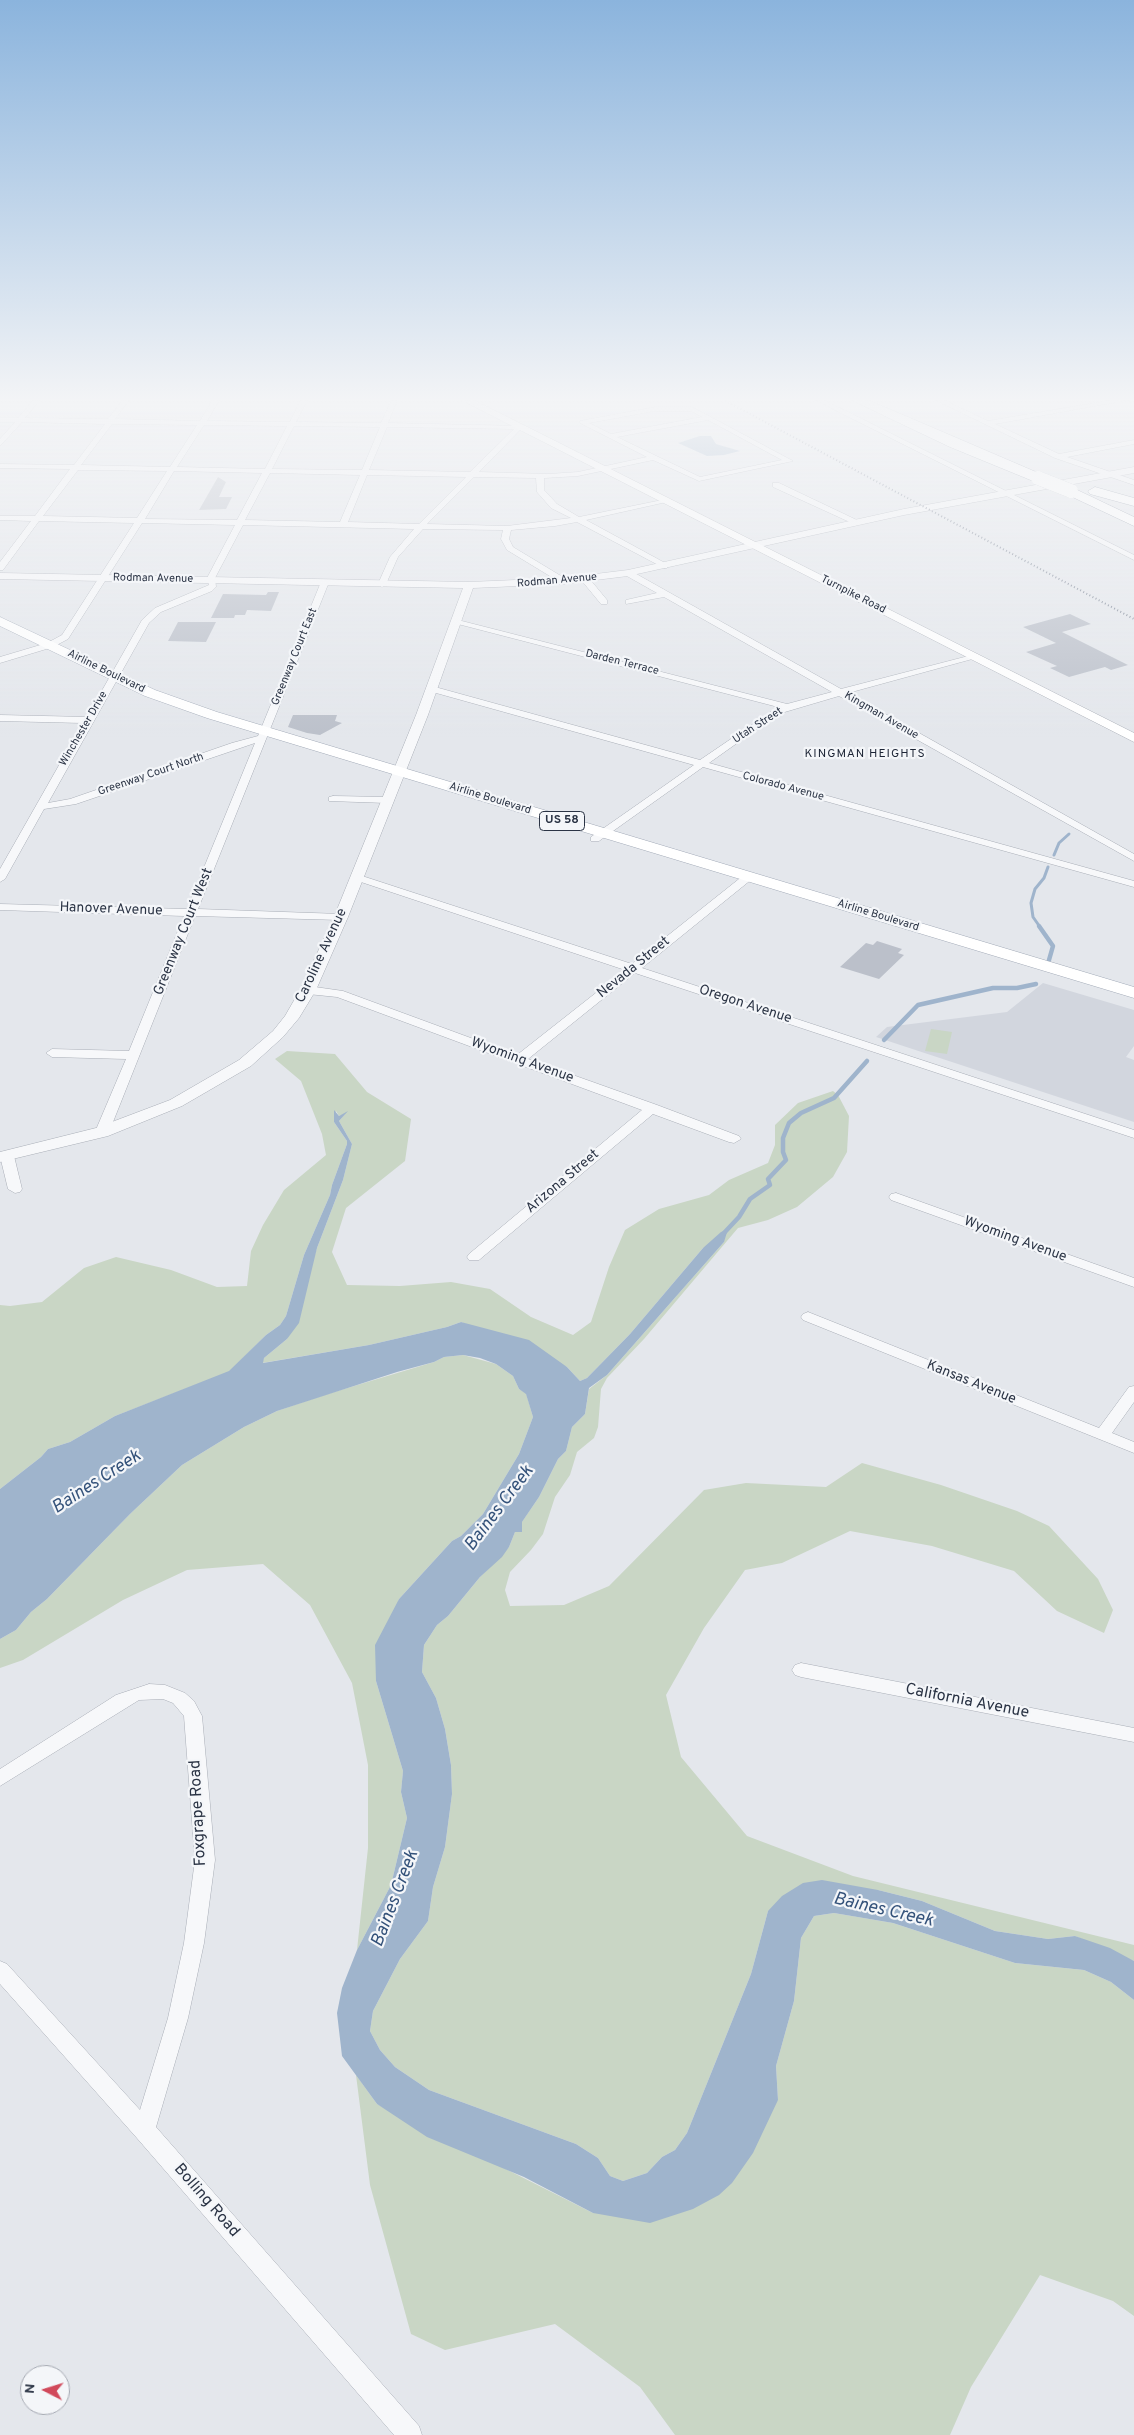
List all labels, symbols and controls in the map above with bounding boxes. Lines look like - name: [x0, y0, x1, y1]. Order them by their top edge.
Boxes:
- street label: Rodman Avenue: [516, 571, 598, 591]
- street label: Rodman Avenue: [113, 572, 193, 586]
- street label: Turnpike Road: [818, 573, 888, 617]
- street label: Greenway Court East: [269, 606, 321, 708]
- street label: Airline Boulevard: [65, 647, 147, 697]
- street label: Darden Terrace: [584, 647, 660, 679]
- street label: Winchester Drive: [57, 689, 111, 769]
- street label: Kingman Avenue: [842, 689, 920, 743]
- street label: Utah Street: [731, 705, 785, 747]
- district label: KINGMAN HEIGHTS: [803, 748, 927, 762]
- street label: Greenway Court North: [96, 751, 206, 799]
- street label: Colorado Avenue: [741, 770, 825, 804]
- street label: Airline Boulevard: [448, 780, 532, 818]
- road number: US 58: [540, 811, 584, 830]
- street label: Greenway Court West: [151, 866, 217, 998]
- street label: Airline Boulevard: [836, 897, 920, 935]
- street label: Hanover Avenue: [59, 900, 163, 920]
- street label: Caroline Avenue: [293, 906, 351, 1006]
- street label: Nevada Street: [594, 934, 674, 1002]
- street label: Oregon Avenue: [696, 982, 794, 1028]
- street label: Wyoming Avenue: [468, 1035, 576, 1087]
- street label: Arizona Street: [523, 1147, 603, 1217]
- street label: Wyoming Avenue: [961, 1214, 1069, 1266]
- street label: Kansas Avenue: [924, 1357, 1018, 1409]
- water label: Baines Creek: [49, 1446, 145, 1520]
- water label: Baines Creek: [461, 1462, 539, 1556]
- street label: California Avenue: [903, 1681, 1031, 1723]
- street label: Foxgrape Road: [187, 1759, 211, 1867]
- water label: Baines Creek: [368, 1848, 424, 1950]
- water label: Baines Creek: [831, 1889, 935, 1933]
- street label: Bolling Road: [169, 2160, 243, 2242]
- north arrow: [20, 2365, 70, 2415]
- text: N: [22, 2383, 39, 2394]

